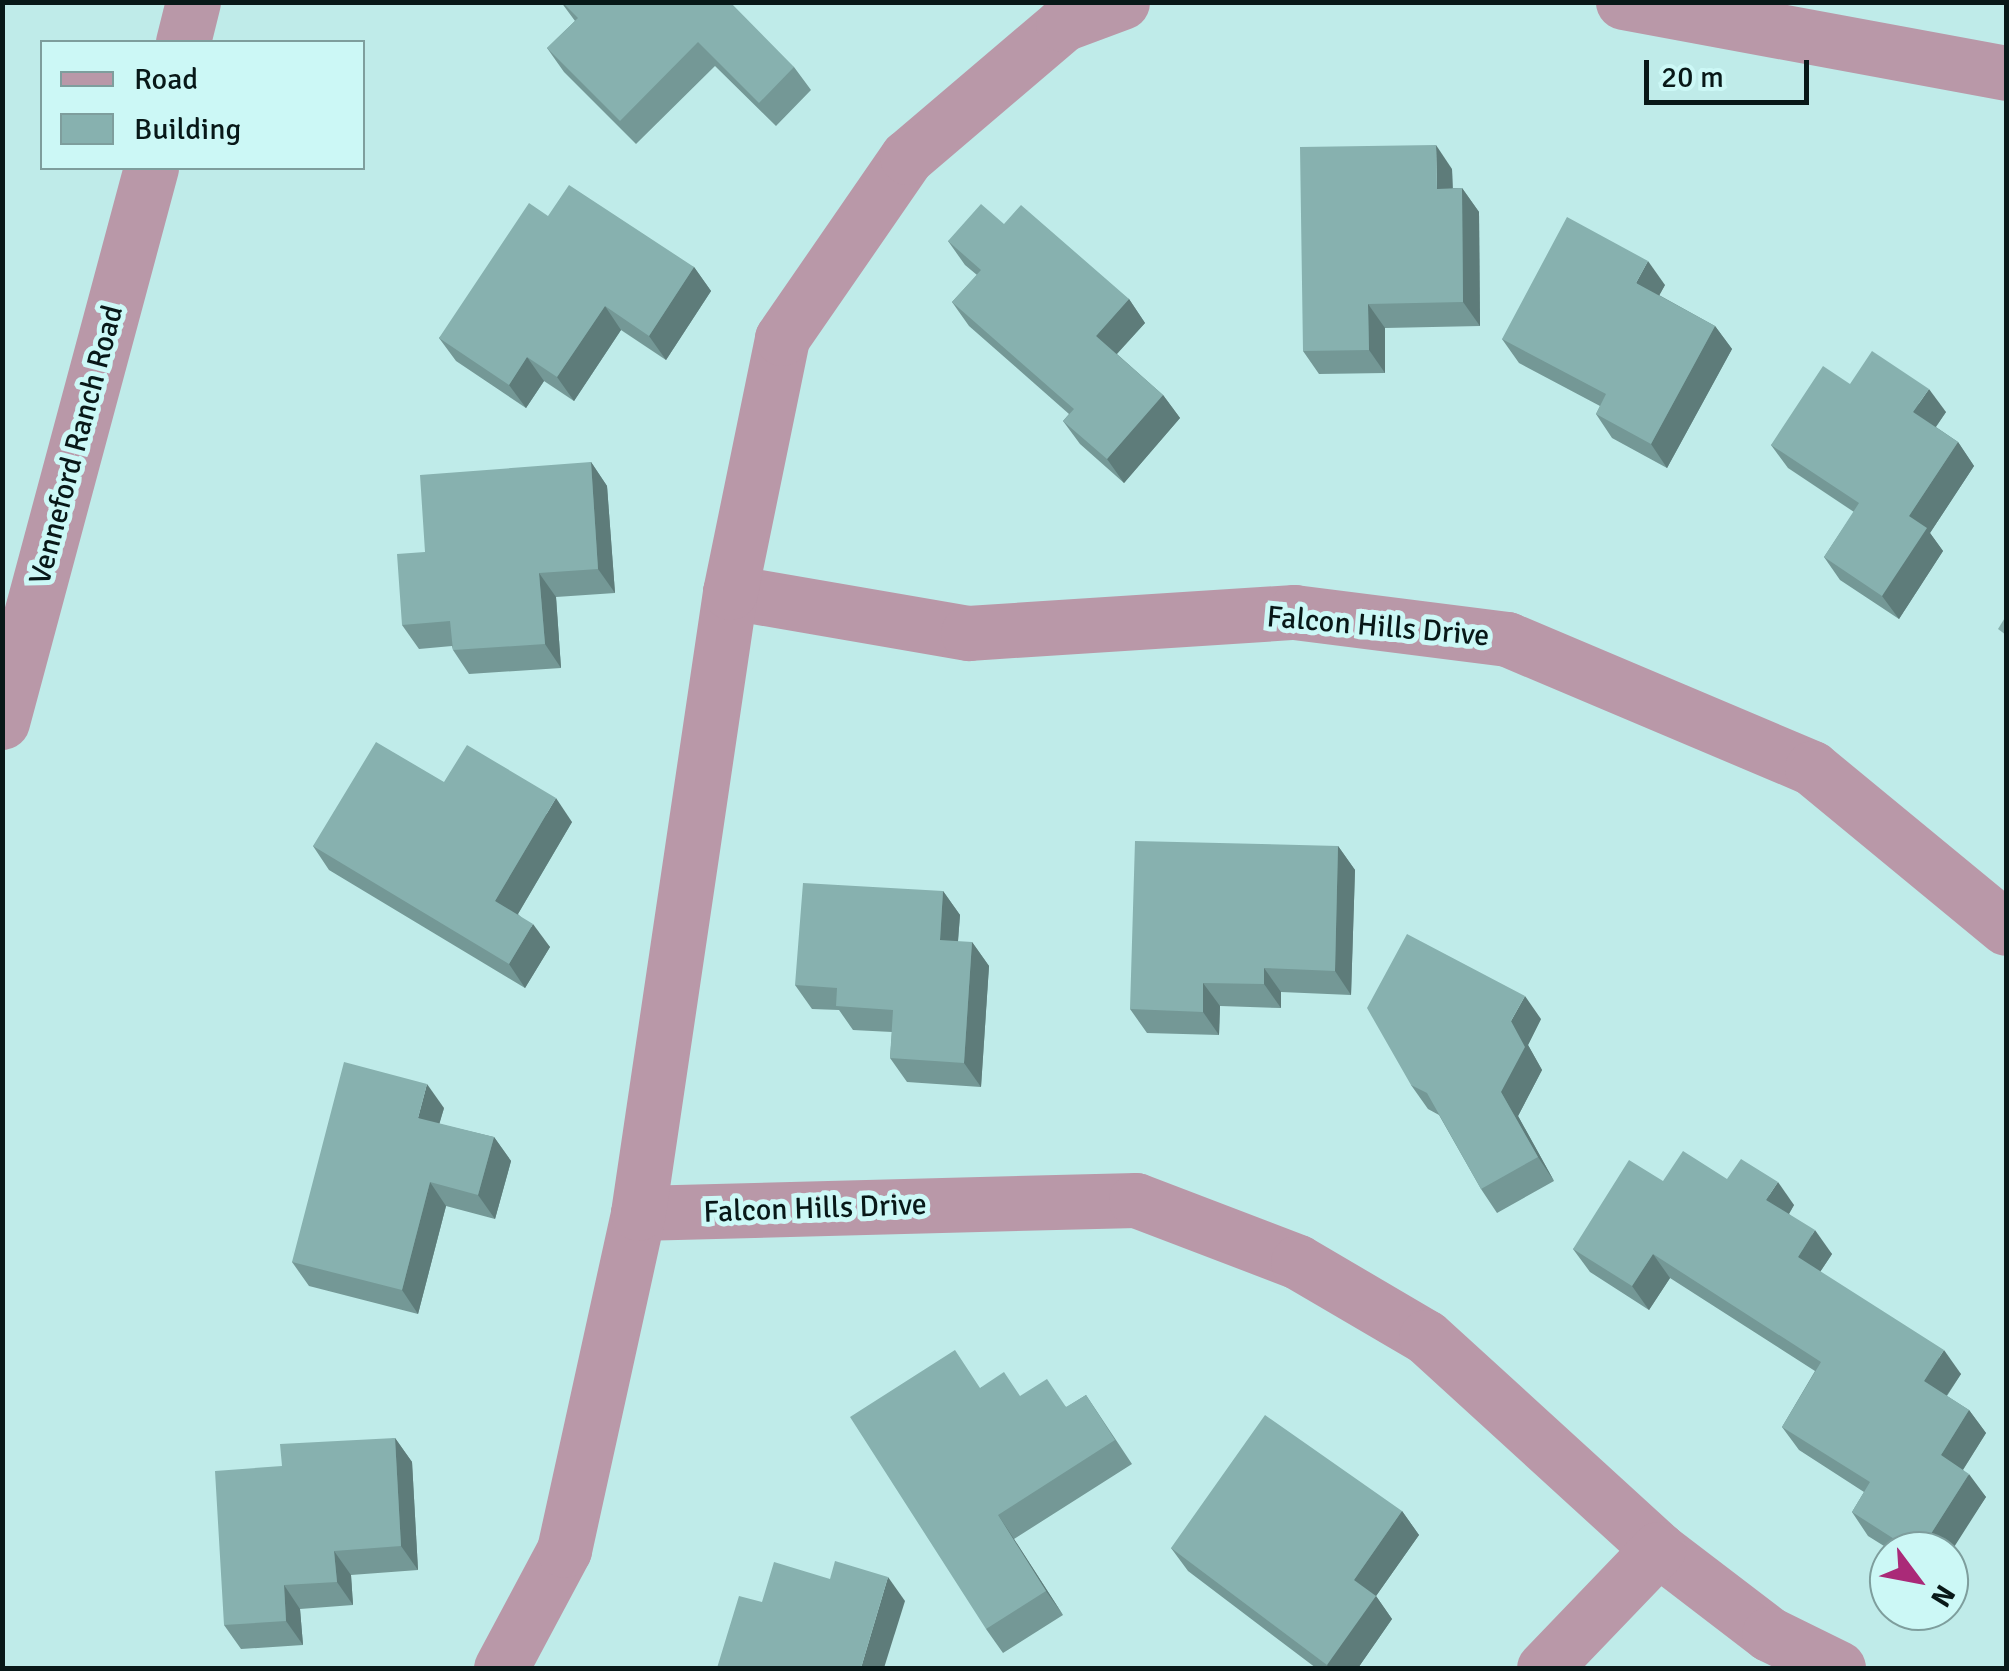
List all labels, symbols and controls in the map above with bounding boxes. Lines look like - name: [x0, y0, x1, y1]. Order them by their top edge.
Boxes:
- legend: [40, 40, 365, 170]
- scale bar: [1649, 40, 1814, 102]
- text: 20 m: [1661, 59, 1724, 96]
- text: Road: [134, 61, 198, 98]
- text: Building: [134, 111, 241, 148]
- street label: Venneford Ranch Road: [22, 301, 132, 589]
- street label: Falcon Hills Drive: [1265, 599, 1491, 655]
- street label: Falcon Hills Drive: [703, 1187, 927, 1231]
- north arrow: [1869, 1531, 1969, 1631]
- text: N: [1923, 1579, 1962, 1613]

